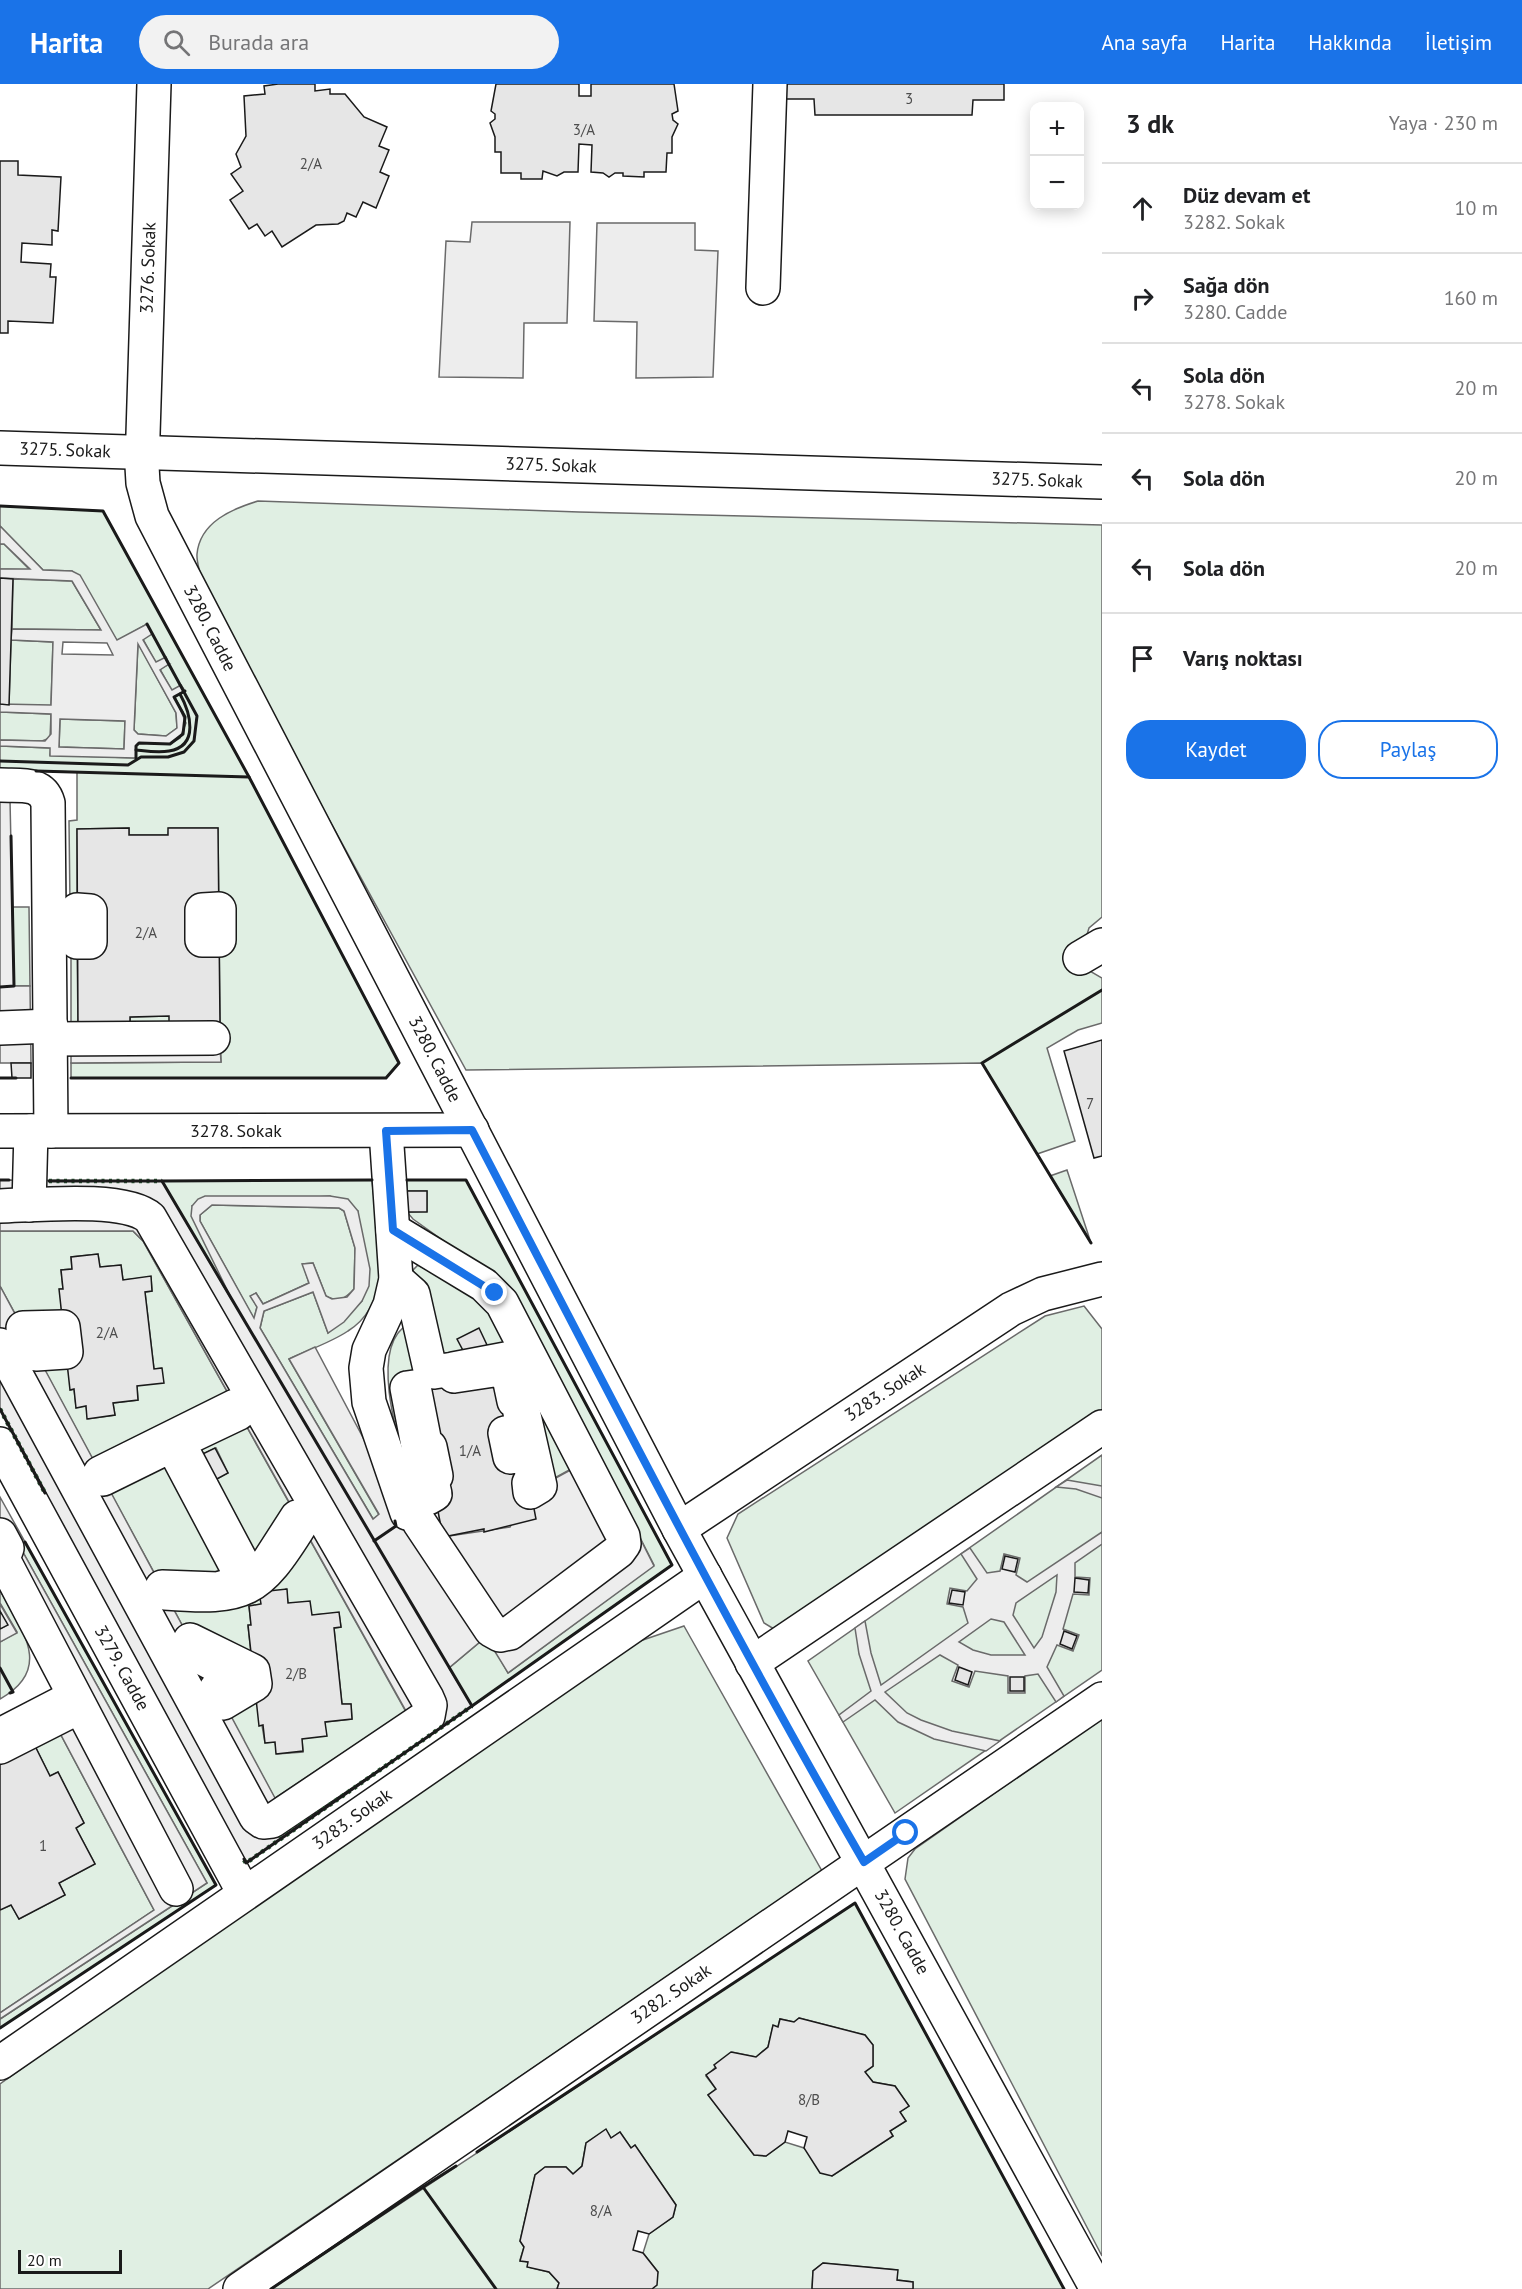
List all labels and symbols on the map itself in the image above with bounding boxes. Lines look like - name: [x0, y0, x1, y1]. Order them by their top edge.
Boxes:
- house number: 3: [905, 89, 913, 108]
- house number: 3/A: [573, 120, 595, 139]
- house number: 2/A: [300, 154, 322, 173]
- street label: 3276. Sokak: [134, 221, 161, 314]
- street label: 3275. Sokak: [19, 436, 112, 463]
- street label: 3275. Sokak: [505, 451, 598, 478]
- street label: 3275. Sokak: [991, 466, 1084, 493]
- street label: 3280. Cadde: [179, 581, 242, 675]
- house number: 2/A: [135, 923, 157, 942]
- street label: 3280. Cadde: [404, 1012, 467, 1106]
- house number: 7: [1086, 1094, 1094, 1113]
- street label: 3278. Sokak: [190, 1119, 282, 1142]
- route end: [481, 1279, 507, 1305]
- house number: 2/A: [96, 1323, 118, 1342]
- street label: 3283. Sokak: [840, 1357, 930, 1426]
- house number: 1/A: [459, 1441, 481, 1460]
- street label: 3279. Cadde: [90, 1621, 155, 1714]
- house number: 2/B: [285, 1664, 307, 1683]
- street label: 3283. Sokak: [307, 1783, 396, 1854]
- route start: [892, 1819, 918, 1845]
- house number: 1: [39, 1836, 47, 1855]
- street label: 3280. Cadde: [870, 1885, 935, 1978]
- street label: 3282. Sokak: [626, 1958, 716, 2029]
- house number: 8/B: [798, 2090, 820, 2109]
- house number: 8/A: [590, 2201, 612, 2220]
- scale bar: [18, 2247, 122, 2274]

